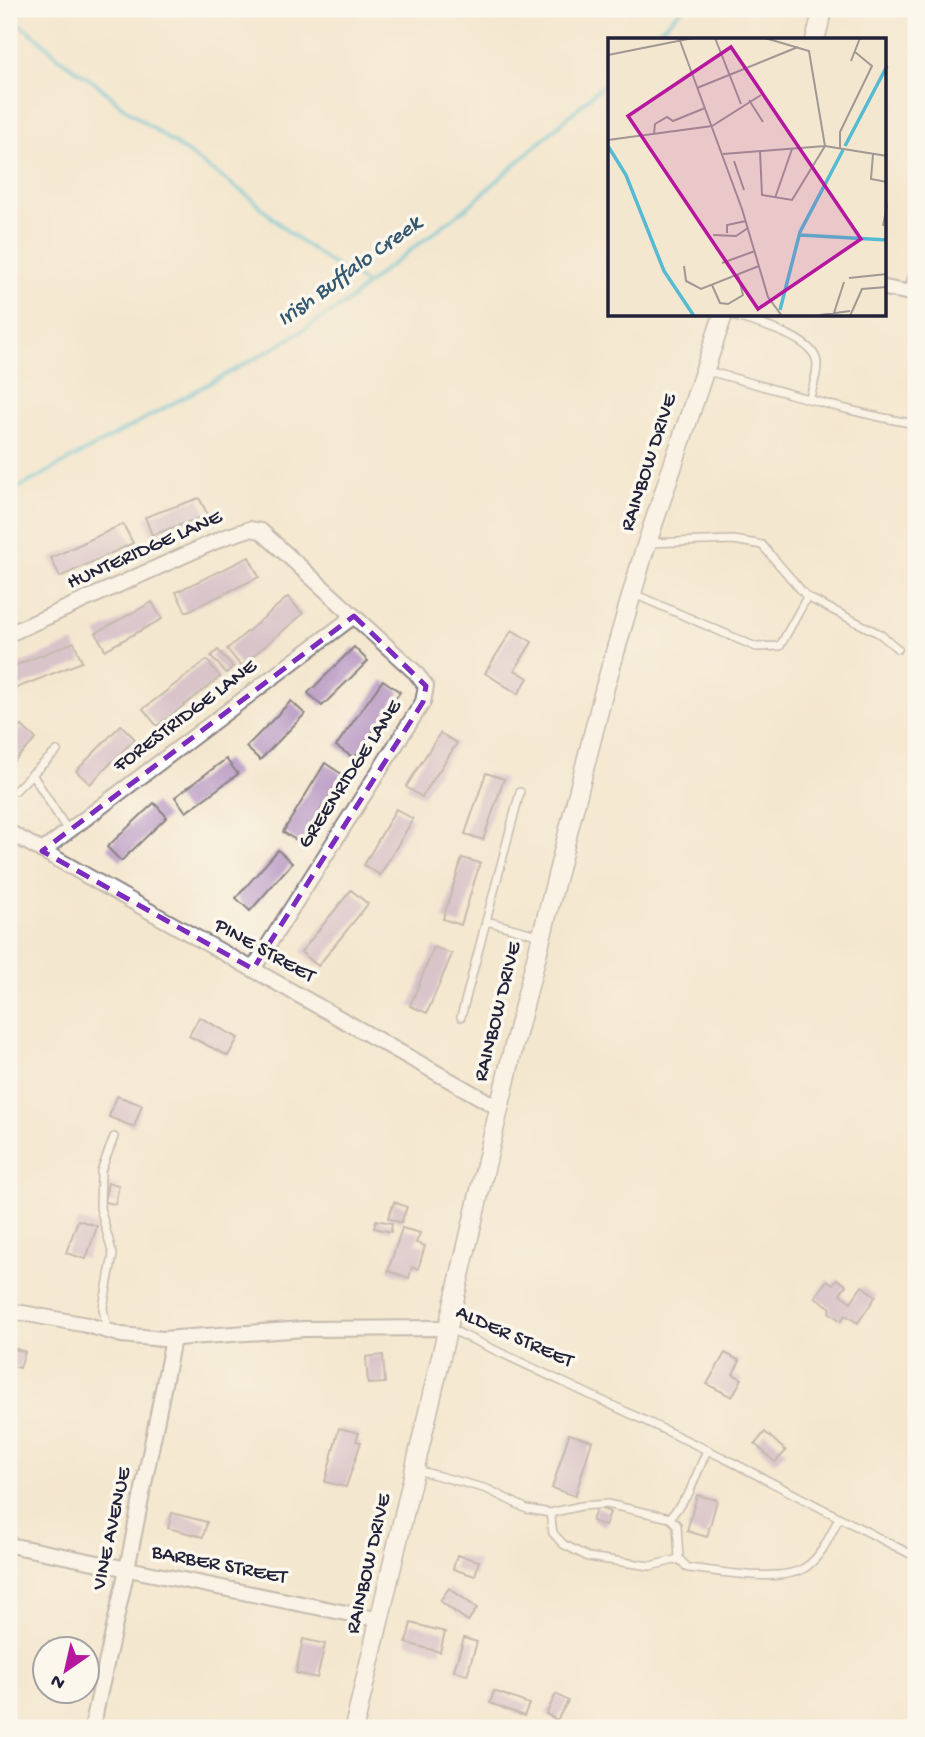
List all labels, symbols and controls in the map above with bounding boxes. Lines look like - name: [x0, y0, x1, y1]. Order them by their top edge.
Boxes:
- inset map: [608, 38, 886, 317]
- water label: Irish Buffalo Creek: [273, 209, 429, 333]
- street label: RAINBOW DRIVE: [616, 390, 684, 535]
- street label: HUNTERIDGE LANE: [64, 505, 227, 596]
- street label: FORESTRIDGE LANE: [109, 654, 263, 780]
- street label: GREENRIDGE LANE: [294, 695, 409, 854]
- street label: PINE STREET: [208, 914, 320, 990]
- street label: RAINBOW DRIVE: [470, 939, 529, 1084]
- street label: ALDER STREET: [451, 1301, 577, 1375]
- street label: VINE AVENUE: [88, 1465, 138, 1593]
- street label: RAINBOW DRIVE: [342, 1491, 398, 1636]
- street label: BARBER STREET: [148, 1540, 290, 1592]
- north arrow: [32, 1636, 102, 1706]
- text: N: [47, 1668, 70, 1694]

